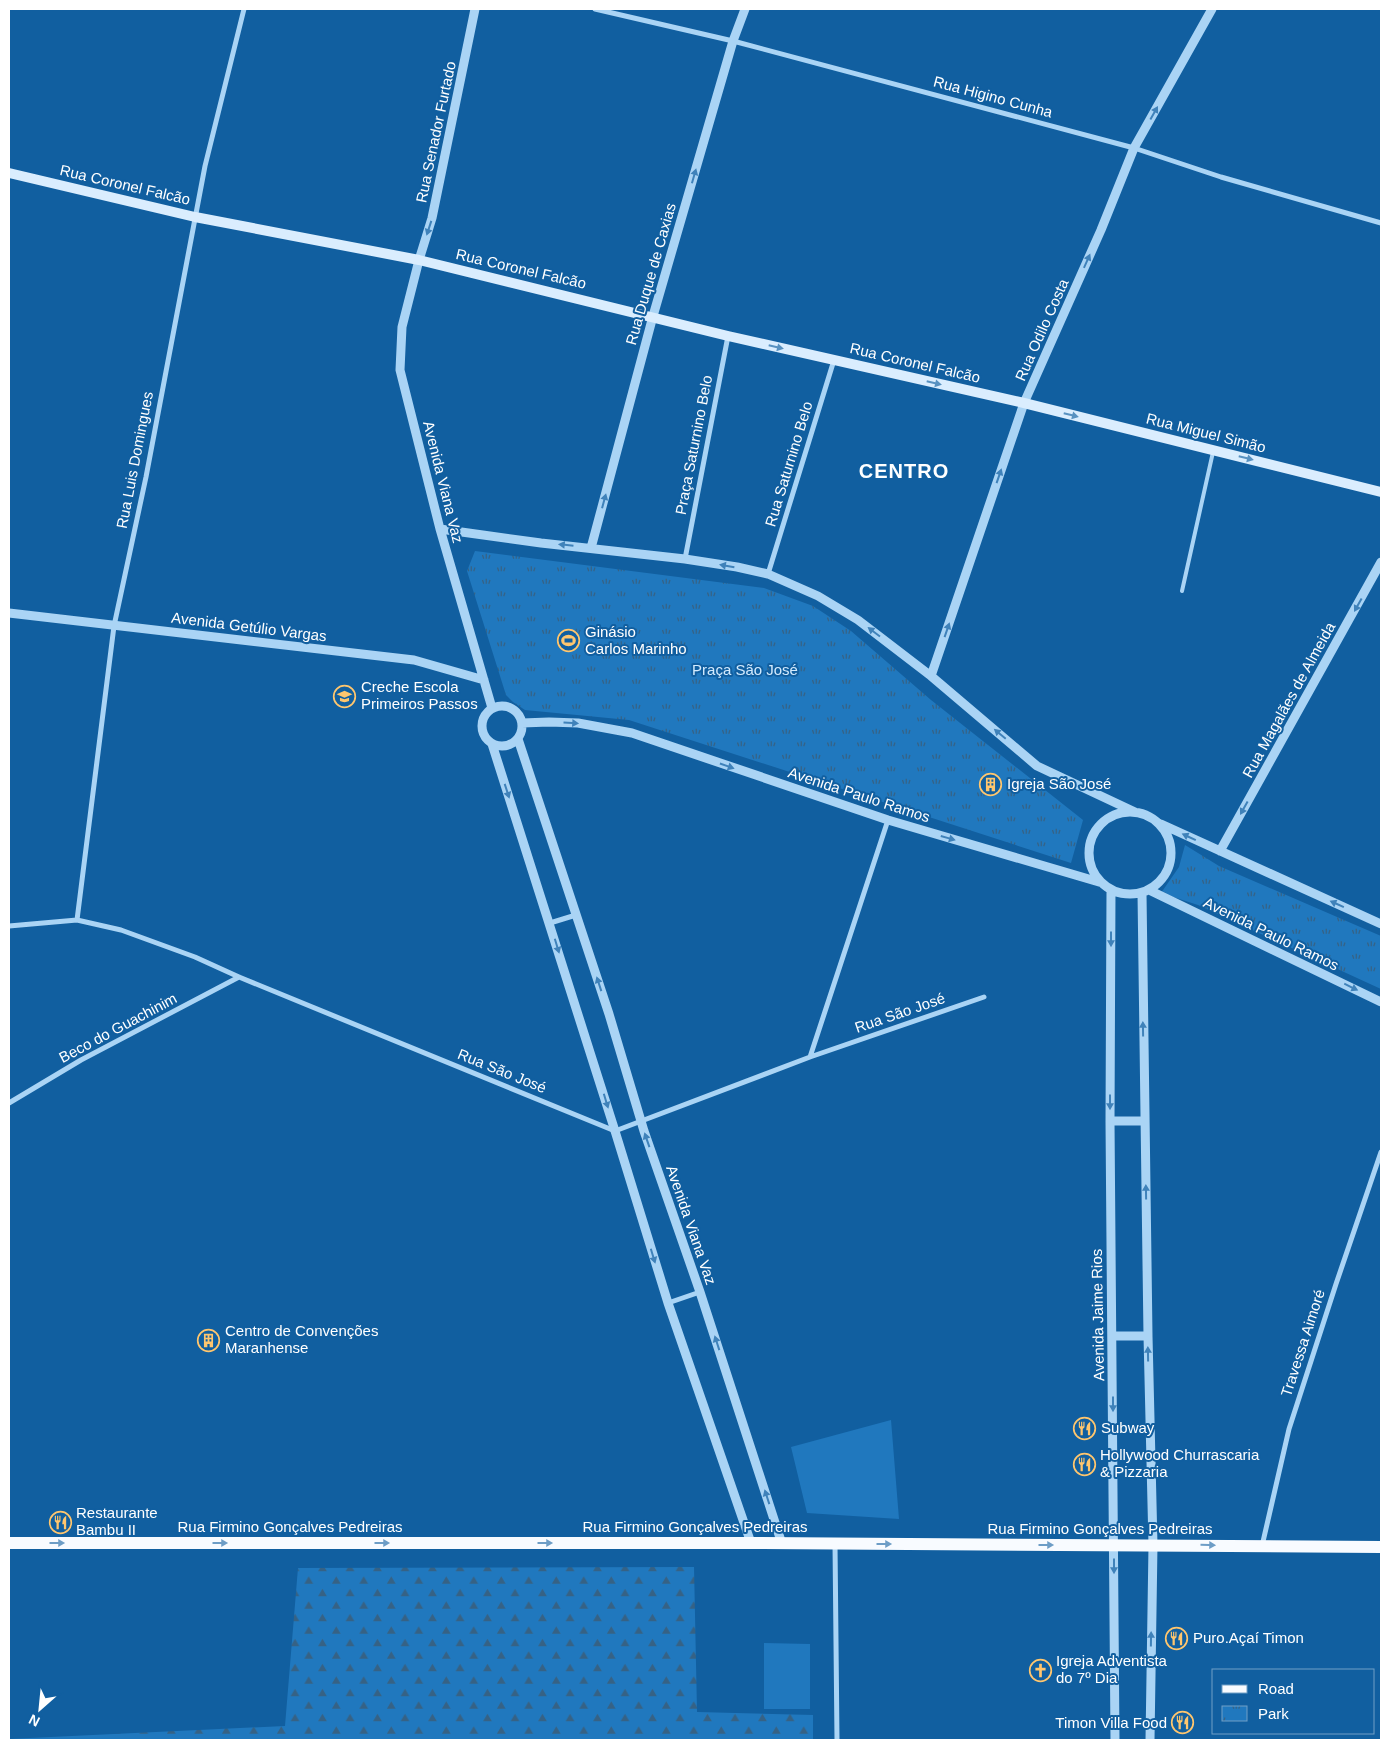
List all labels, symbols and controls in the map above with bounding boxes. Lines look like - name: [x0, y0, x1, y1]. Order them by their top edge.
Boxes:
- street label: Rua Senador Furtado: [412, 60, 459, 204]
- street label: Rua Higino Cunha: [932, 72, 1055, 121]
- one-way arrow: [1149, 107, 1158, 120]
- street label: Rua Coronel Falcão: [58, 161, 192, 208]
- one-way arrow: [690, 168, 698, 183]
- street label: Rua Duque de Caxias: [622, 201, 679, 347]
- one-way arrow: [425, 220, 433, 235]
- street label: Rua Coronel Falcão: [454, 245, 588, 292]
- one-way arrow: [1084, 254, 1092, 268]
- street label: Rua Odilo Costa: [1011, 275, 1072, 384]
- street label: Rua Coronel Falcão: [848, 339, 982, 386]
- one-way arrow: [768, 343, 783, 351]
- street label: Praça Saturnino Belo: [672, 374, 715, 516]
- one-way arrow: [926, 379, 942, 387]
- street label: Rua Luis Domingues: [113, 390, 156, 530]
- street label: Rua Saturnino Belo: [761, 399, 816, 529]
- street label: Rua Miguel Simão: [1145, 409, 1268, 456]
- one-way arrow: [1064, 411, 1079, 419]
- street label: Avenida Viana Vaz: [420, 419, 467, 545]
- one-way arrow: [1238, 454, 1253, 462]
- district label: CENTRO: [859, 460, 949, 482]
- one-way arrow: [995, 468, 1003, 483]
- one-way arrow: [600, 494, 608, 509]
- one-way arrow: [558, 541, 574, 549]
- one-way arrow: [719, 561, 735, 569]
- one-way arrow: [1353, 598, 1362, 611]
- street label: Avenida Getúlio Vargas: [170, 609, 328, 644]
- street label: Rua Magalães de Almeida: [1239, 618, 1339, 780]
- one-way arrow: [943, 622, 951, 637]
- place label: Ginásio Carlos Marinho: [585, 623, 687, 657]
- one-way arrow: [867, 627, 880, 638]
- sports icon: Ginásio Carlos Marinho: [557, 629, 581, 653]
- park label: Praça São José: [692, 661, 798, 678]
- place label: Creche Escola Primeiros Passos: [361, 678, 478, 712]
- school or university icon: Creche Escola Primeiros Passos: [333, 684, 357, 708]
- one-way arrow: [563, 720, 579, 728]
- one-way arrow: [994, 729, 1007, 740]
- one-way arrow: [720, 762, 735, 770]
- street label: Avenida Paulo Ramos: [786, 764, 932, 825]
- building icon: Igreja São José: [979, 772, 1003, 796]
- place label: Igreja São José: [1007, 775, 1111, 792]
- one-way arrow: [503, 784, 511, 799]
- one-way arrow: [1240, 801, 1249, 814]
- one-way arrow: [1182, 833, 1196, 841]
- one-way arrow: [941, 834, 956, 842]
- street label: Avenida Paulo Ramos: [1201, 893, 1342, 974]
- one-way arrow: [1330, 900, 1344, 908]
- one-way arrow: [1107, 931, 1115, 947]
- one-way arrow: [553, 938, 561, 953]
- one-way arrow: [595, 977, 603, 992]
- one-way arrow: [1344, 983, 1358, 991]
- street label: Beco do Guachinim: [56, 989, 180, 1066]
- street label: Rua São José: [853, 989, 947, 1036]
- one-way arrow: [1139, 1021, 1147, 1037]
- street label: Rua São José: [455, 1045, 549, 1096]
- one-way arrow: [602, 1093, 610, 1108]
- one-way arrow: [1106, 1094, 1114, 1110]
- one-way arrow: [643, 1132, 650, 1147]
- street label: Avenida Viana Vaz: [663, 1163, 720, 1287]
- one-way arrow: [1141, 1183, 1149, 1199]
- one-way arrow: [650, 1249, 658, 1264]
- street label: Avenida Jaime Rios: [1088, 1249, 1107, 1381]
- street label: Travessa Aimoré: [1277, 1287, 1328, 1399]
- place label: Centro de Convenções Maranhense: [225, 1322, 378, 1356]
- building icon: Centro de Convenções Maranhense: [197, 1328, 221, 1352]
- one-way arrow: [712, 1335, 720, 1350]
- one-way arrow: [1144, 1346, 1152, 1362]
- one-way arrow: [1109, 1396, 1117, 1412]
- restaurant icon: Subway: [1073, 1416, 1097, 1440]
- place label: Subway: [1101, 1419, 1155, 1436]
- place label: Hollywood Churrascaria & Pizzaria: [1100, 1446, 1260, 1480]
- restaurant icon: Hollywood Churrascaria & Pizzaria: [1072, 1452, 1096, 1476]
- one-way arrow: [763, 1490, 770, 1505]
- place label: Restaurante Bambu II: [76, 1504, 158, 1538]
- restaurant icon: Restaurante Bambu II: [48, 1510, 72, 1534]
- street label: Rua Firmino Gonçalves Pedreiras: [177, 1518, 403, 1535]
- street label: Rua Firmino Gonçalves Pedreiras: [582, 1518, 808, 1535]
- street label: Rua Firmino Gonçalves Pedreiras: [987, 1520, 1213, 1537]
- one-way arrow: [50, 1539, 66, 1547]
- one-way arrow: [212, 1539, 228, 1547]
- one-way arrow: [375, 1539, 391, 1547]
- one-way arrow: [537, 1539, 553, 1547]
- one-way arrow: [876, 1540, 892, 1548]
- one-way arrow: [1038, 1541, 1054, 1549]
- one-way arrow: [1201, 1542, 1217, 1550]
- one-way arrow: [1110, 1559, 1118, 1575]
- restaurant icon: Puro.Açaí Timon: [1165, 1626, 1189, 1650]
- place label: Puro.Açaí Timon: [1193, 1629, 1304, 1646]
- one-way arrow: [1148, 1631, 1156, 1647]
- place label: Igreja Adventista do 7º Dia: [1056, 1652, 1168, 1686]
- church icon: Igreja Adventista do 7º Dia: [1028, 1658, 1052, 1682]
- legend: [1212, 1669, 1375, 1734]
- text: Road: [1258, 1680, 1294, 1697]
- north arrow: [15, 1684, 65, 1734]
- text: Park: [1258, 1705, 1289, 1722]
- text: N: [26, 1711, 42, 1730]
- restaurant icon: Timon Villa Food: [1171, 1711, 1195, 1735]
- place label: Timon Villa Food: [1055, 1714, 1167, 1731]

